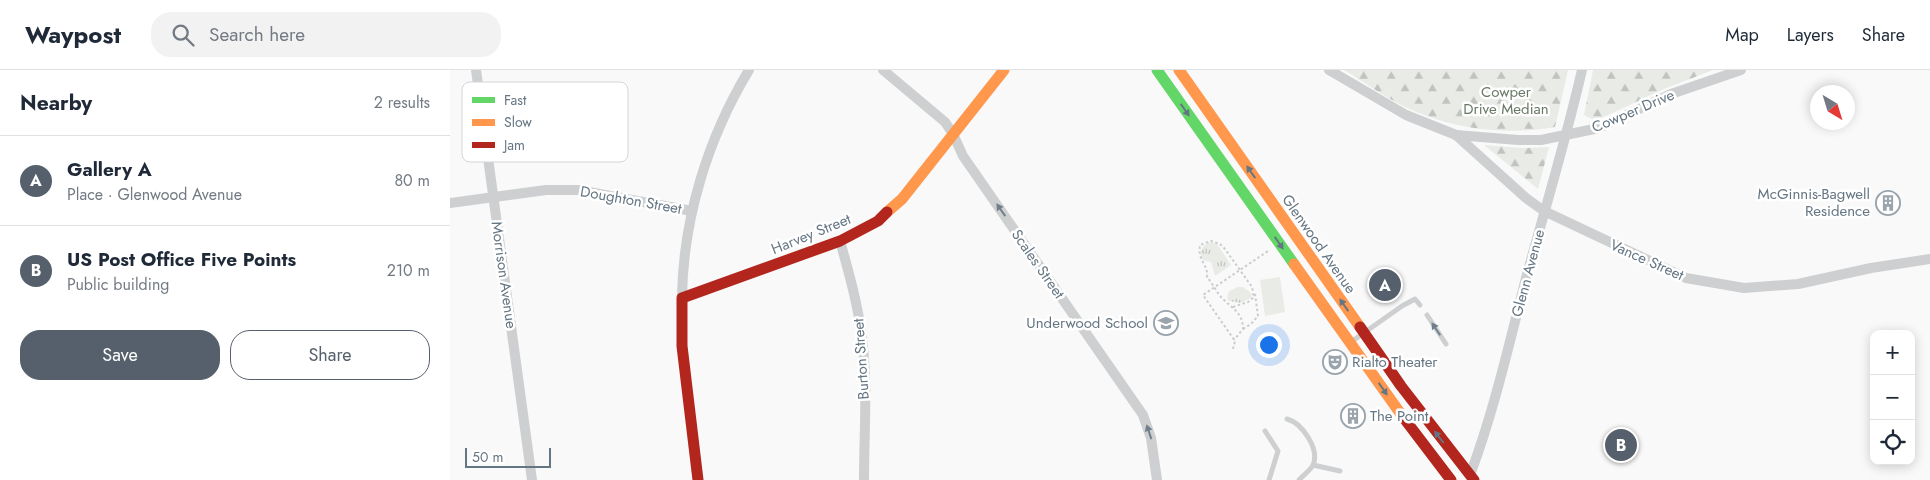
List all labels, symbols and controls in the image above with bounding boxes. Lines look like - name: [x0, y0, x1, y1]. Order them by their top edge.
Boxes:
- search box: [151, 12, 501, 57]
- text: Waypost: [25, 17, 121, 52]
- icon: search: [169, 21, 197, 49]
- text: Search here: [209, 21, 305, 48]
- text: Map: [1725, 22, 1759, 48]
- text: Layers: [1787, 22, 1834, 48]
- text: Share: [1862, 22, 1905, 48]
- park label: Cowper Drive Median: [1463, 81, 1549, 120]
- legend: [462, 82, 628, 162]
- street label: Cowper Drive: [1588, 84, 1678, 138]
- north arrow: [1810, 85, 1855, 130]
- text: Nearby: [20, 88, 92, 118]
- text: Fast: [504, 90, 527, 110]
- text: 2 results: [374, 91, 430, 114]
- one-way arrow: [1180, 103, 1190, 117]
- text: Slow: [504, 112, 532, 132]
- text: Jam: [502, 135, 525, 155]
- text: Gallery A: [67, 156, 152, 183]
- one-way arrow: [1246, 165, 1256, 179]
- text: A: [30, 169, 42, 192]
- text: 80 m: [394, 169, 430, 192]
- street label: Doughton Street: [579, 180, 684, 220]
- text: Place · Glenwood Avenue: [67, 183, 242, 206]
- place label: McGinnis-Bagwell Residence: [1758, 183, 1870, 222]
- street label: Glenwood Avenue: [1277, 190, 1362, 298]
- building icon: McGinnis-Bagwell Residence: [1875, 190, 1901, 216]
- one-way arrow: [996, 203, 1006, 217]
- street label: Harvey Street: [768, 208, 855, 260]
- street label: Morrison Avenue: [486, 220, 522, 330]
- street label: Scales Street: [1006, 225, 1070, 303]
- street label: Glenn Avenue: [1506, 227, 1550, 319]
- street label: Vance Street: [1607, 234, 1688, 286]
- one-way arrow: [1273, 236, 1284, 249]
- text: US Post Office Five Points: [67, 246, 296, 273]
- text: B: [31, 259, 41, 282]
- text: 210 m: [387, 259, 430, 282]
- pin: A: [1369, 266, 1401, 304]
- text: Public building: [67, 273, 169, 296]
- one-way arrow: [1339, 298, 1349, 312]
- school or university icon: Underwood School: [1153, 310, 1179, 336]
- place label: Underwood School: [1026, 312, 1148, 334]
- street label: Burton Street: [847, 317, 875, 400]
- one-way arrow: [1432, 323, 1441, 336]
- button: Save: [20, 330, 220, 380]
- button: Share: [230, 330, 430, 380]
- map controls: [1870, 330, 1915, 465]
- button: +: [1870, 330, 1915, 375]
- your location: [1256, 332, 1282, 358]
- theatre icon: Rialto Theater: [1322, 349, 1348, 375]
- place label: Rialto Theater: [1352, 351, 1438, 373]
- button: −: [1870, 375, 1915, 420]
- one-way arrow: [1378, 383, 1388, 396]
- building icon: The Point: [1340, 403, 1366, 429]
- place label: The Point: [1370, 405, 1429, 427]
- button: locate: [1870, 420, 1915, 465]
- one-way arrow: [1145, 424, 1153, 439]
- pin: B: [1605, 426, 1637, 464]
- one-way arrow: [1434, 430, 1445, 443]
- scale bar: [465, 445, 551, 468]
- text: 50 m: [472, 447, 503, 467]

